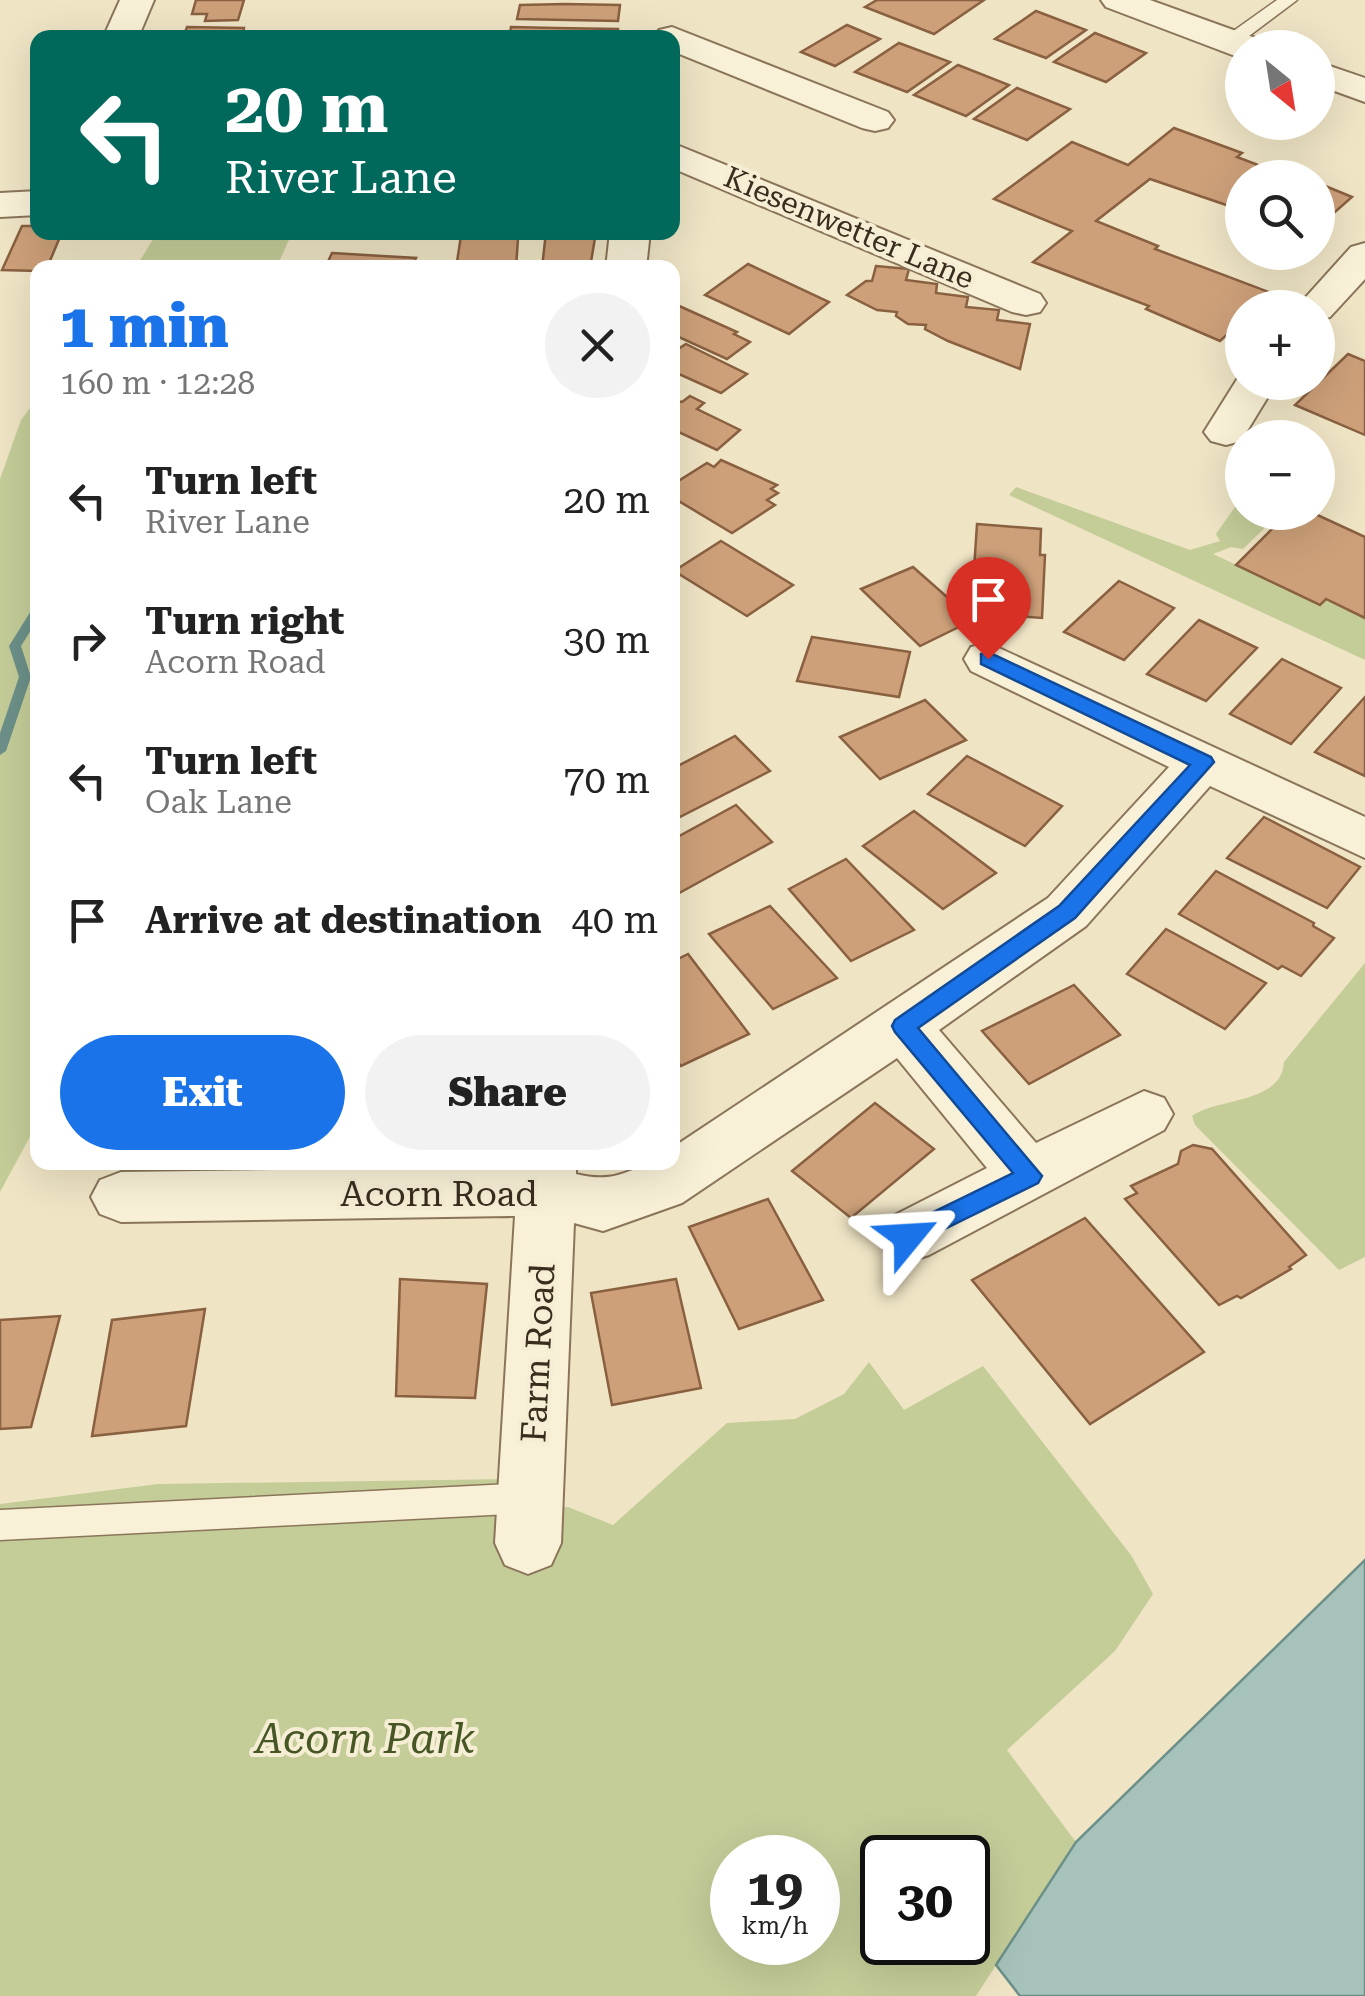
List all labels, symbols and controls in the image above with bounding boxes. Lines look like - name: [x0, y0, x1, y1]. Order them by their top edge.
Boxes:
- north arrow: [1225, 30, 1335, 140]
- map controls: [1225, 30, 1335, 530]
- text: 20 m: [225, 67, 389, 149]
- icon: left: [60, 70, 190, 200]
- text: River Lane: [225, 151, 457, 204]
- street label: Kiesenwetter Lane: [719, 159, 979, 296]
- button: search: [1225, 160, 1335, 270]
- button: +: [1225, 290, 1335, 400]
- text: 1 min: [60, 291, 229, 362]
- button: close: [545, 293, 650, 398]
- text: 160 m · 12:28: [60, 364, 255, 402]
- button: −: [1225, 420, 1335, 530]
- text: Turn left: [145, 459, 317, 503]
- icon: left: [60, 473, 115, 528]
- text: 20 m: [563, 478, 650, 522]
- text: River Lane: [145, 503, 310, 541]
- pin: [946, 557, 1031, 660]
- icon: arrive: [961, 572, 1016, 627]
- text: Turn right: [145, 599, 344, 643]
- icon: right: [60, 613, 115, 668]
- text: 30 m: [563, 618, 650, 662]
- text: Acorn Road: [145, 643, 325, 681]
- text: Turn left: [145, 739, 317, 783]
- icon: left: [60, 753, 115, 808]
- text: 70 m: [563, 758, 650, 802]
- text: Oak Lane: [145, 783, 292, 821]
- icon: arrive: [60, 893, 115, 948]
- text: Arrive at destination: [145, 898, 541, 942]
- text: 40 m: [571, 898, 658, 942]
- button: Exit: [60, 1035, 345, 1150]
- button: Share: [365, 1035, 650, 1150]
- street label: Acorn Road: [340, 1174, 538, 1215]
- position arrow: [856, 1185, 960, 1289]
- street label: Farm Road: [513, 1262, 564, 1444]
- park label: Acorn Park: [252, 1714, 475, 1763]
- speed limit sign: 30: [860, 1835, 990, 1965]
- text: 19: [747, 1859, 803, 1917]
- text: km/h: [742, 1911, 808, 1940]

